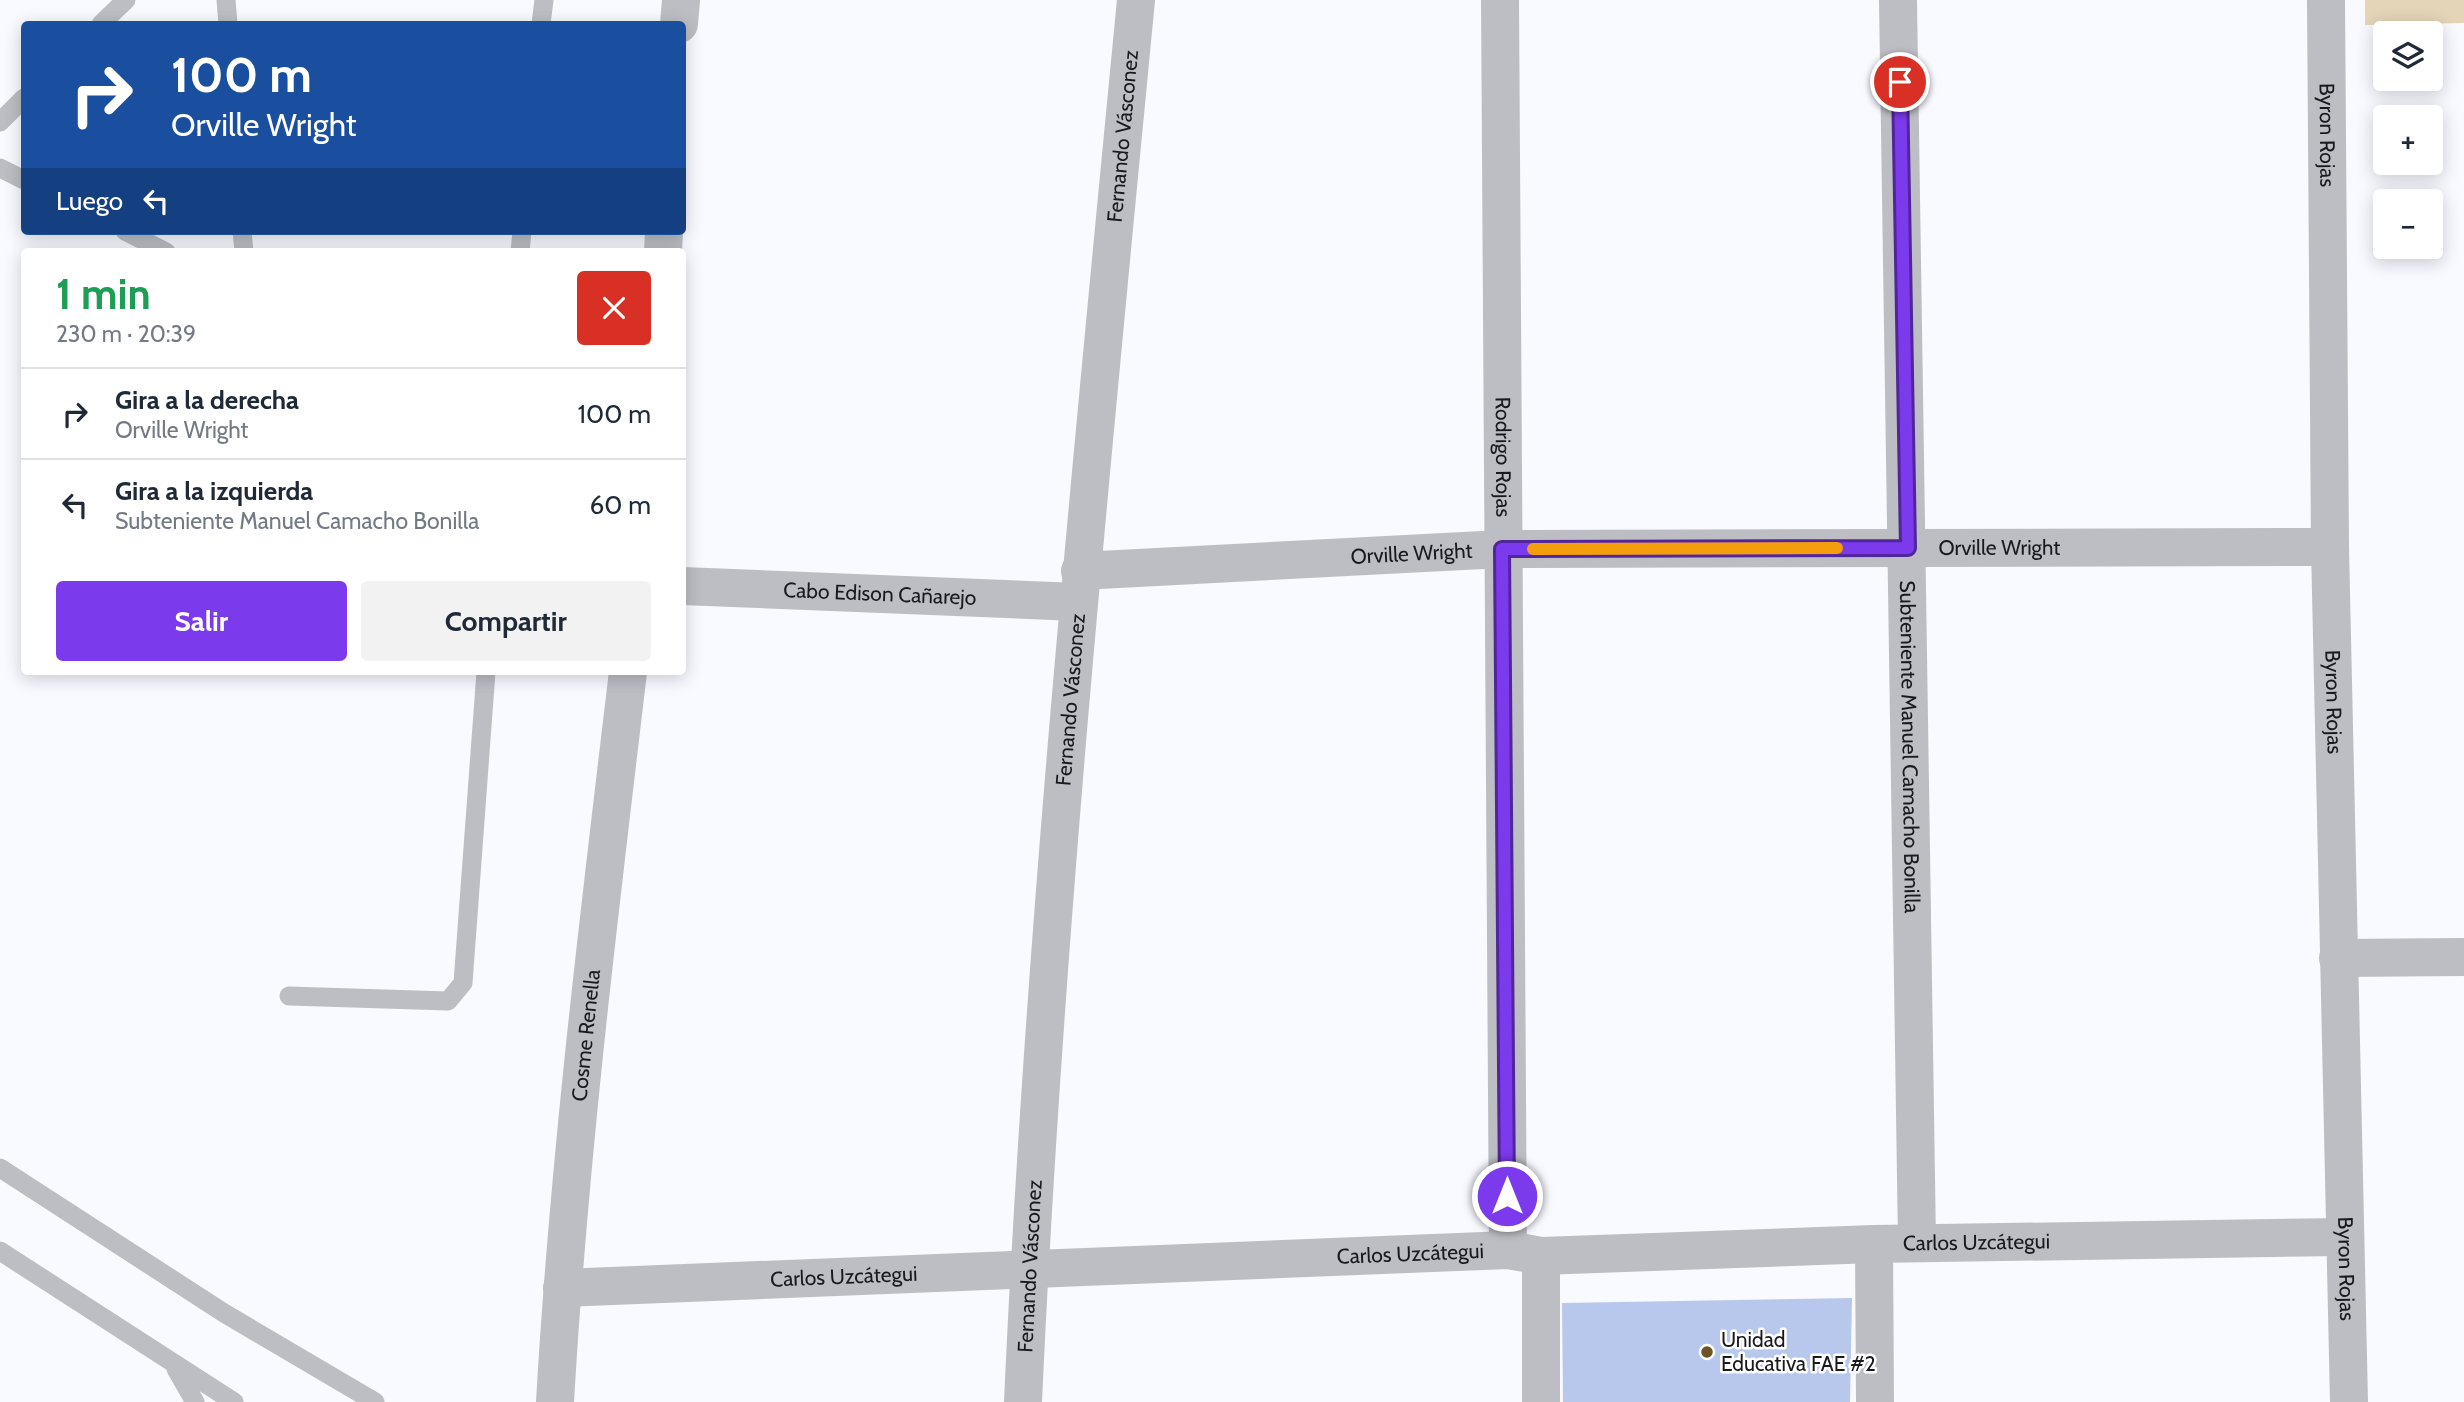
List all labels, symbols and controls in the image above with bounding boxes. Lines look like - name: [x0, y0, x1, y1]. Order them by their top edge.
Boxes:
- map controls: [2373, 21, 2443, 259]
- button: layers: [2373, 21, 2443, 91]
- text: 100 m: [171, 45, 312, 104]
- icon: right: [56, 49, 147, 140]
- street label: Fernando Vásconez: [1102, 49, 1143, 223]
- pin: [1870, 52, 1930, 112]
- icon: arrive: [1881, 63, 1919, 101]
- street label: Byron Rojas: [2314, 83, 2340, 187]
- text: Orville Wright: [171, 105, 357, 144]
- button: +: [2373, 105, 2443, 175]
- icon: left: [137, 182, 175, 220]
- text: Luego: [56, 185, 123, 217]
- button: −: [2373, 189, 2443, 259]
- text: 1 min: [56, 268, 151, 320]
- button: close: [577, 271, 651, 345]
- text: 230 m · 20:39: [56, 320, 196, 348]
- text: Gira a la derecha: [115, 384, 299, 416]
- icon: right: [56, 395, 94, 433]
- street label: Rodrigo Rojas: [1490, 397, 1516, 518]
- text: 100 m: [578, 398, 651, 430]
- text: Orville Wright: [115, 416, 248, 444]
- text: Gira a la izquierda: [115, 475, 313, 507]
- icon: left: [56, 486, 94, 524]
- text: 60 m: [589, 489, 651, 521]
- text: Subteniente Manuel Camacho Bonilla: [115, 507, 479, 535]
- street label: Orville Wright: [1938, 535, 2060, 560]
- street label: Orville Wright: [1350, 538, 1473, 569]
- street label: Cabo Edison Cañarejo: [783, 577, 977, 610]
- street label: Subteniente Manuel Camacho Bonilla: [1895, 580, 1925, 914]
- button: Salir: [56, 581, 347, 661]
- button: Compartir: [361, 581, 651, 661]
- street label: Fernando Vásconez: [1050, 612, 1090, 787]
- street label: Byron Rojas: [2320, 650, 2348, 755]
- street label: Cosme Renella: [566, 968, 605, 1102]
- position arrow: [1470, 1159, 1544, 1233]
- street label: Fernando Vásconez: [1012, 1179, 1047, 1353]
- street label: Byron Rojas: [2333, 1216, 2360, 1321]
- street label: Carlos Uzcátegui: [1903, 1228, 2050, 1256]
- street label: Carlos Uzcátegui: [1336, 1238, 1484, 1269]
- street label: Carlos Uzcátegui: [770, 1261, 918, 1292]
- place label: Unidad Educativa FAE #2: [1721, 1327, 1876, 1376]
- marker: Unidad Educativa FAE #2: [1699, 1344, 1715, 1360]

